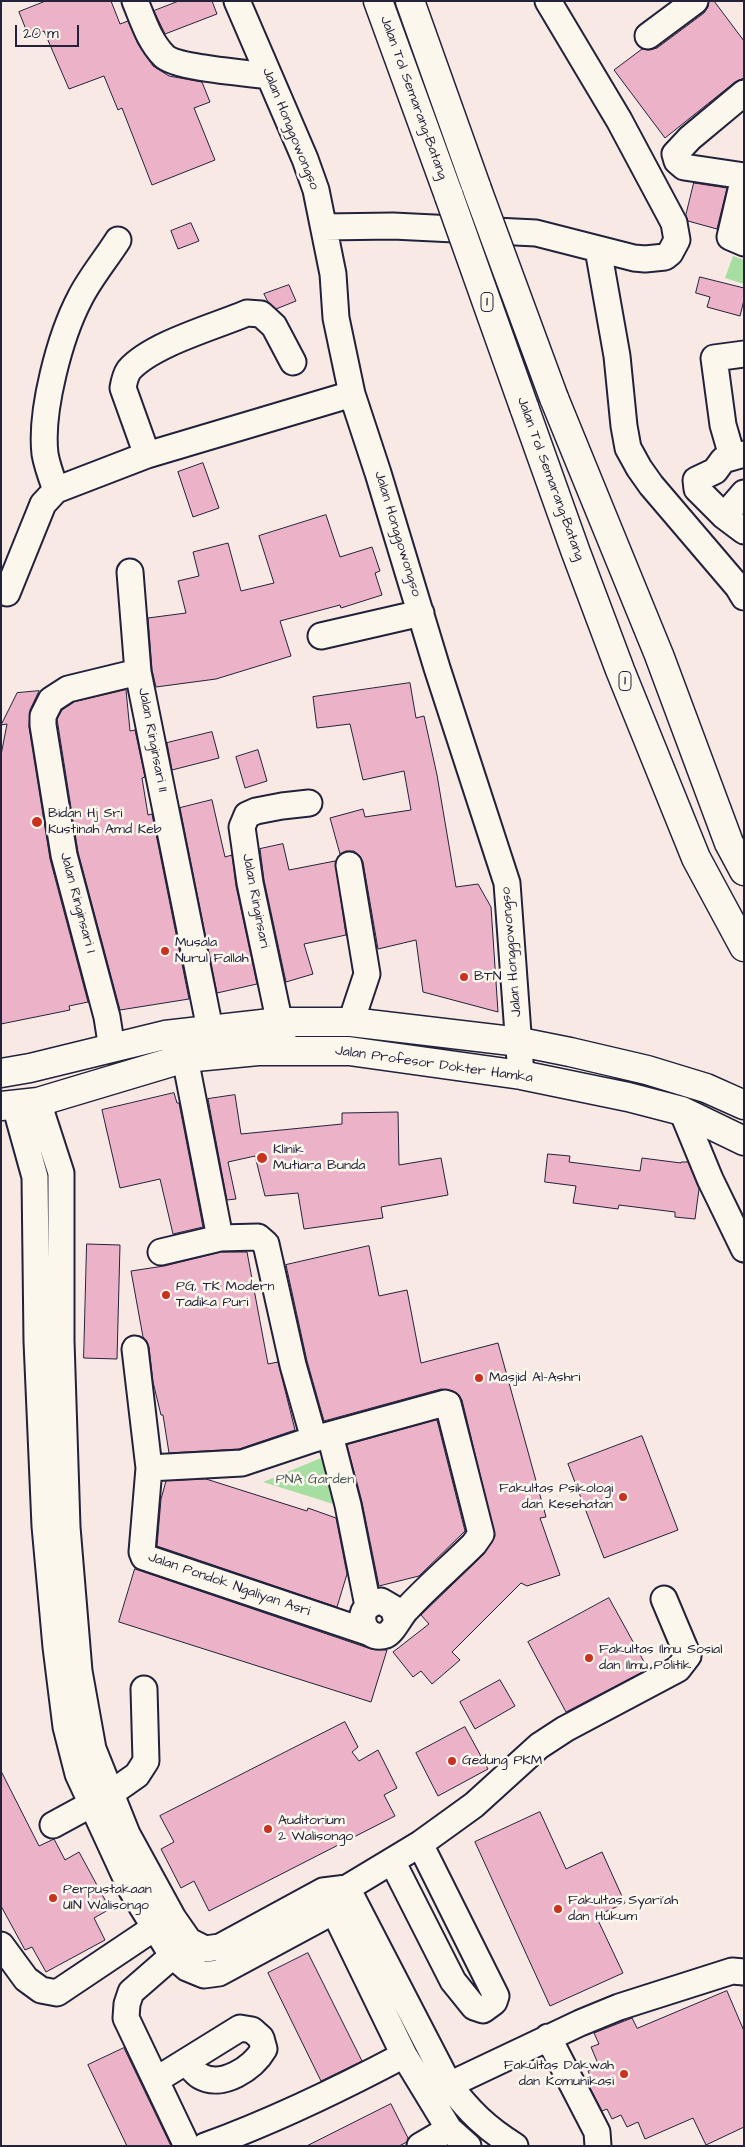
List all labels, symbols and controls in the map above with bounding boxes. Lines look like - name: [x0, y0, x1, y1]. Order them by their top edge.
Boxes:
- street label: Jalan Tol Semarang–Batang: [376, 14, 450, 182]
- scale bar: [18, 15, 81, 47]
- text: 20 m: [23, 23, 59, 44]
- street label: Jalan Honggowongso: [258, 65, 322, 193]
- road number: 1: [481, 292, 493, 312]
- street label: Jalan Tol Semarang–Batang: [513, 395, 587, 563]
- street label: Jalan Honggowongso: [370, 469, 424, 599]
- road number: 1: [619, 671, 631, 690]
- street label: Jalan Ringinsari II: [134, 686, 170, 794]
- place label: Bidan Hj Sri Kustinah Amd Keb: [48, 806, 162, 839]
- marker: Bidan Hj Sri Kustinah Amd Keb: [30, 815, 44, 829]
- street label: Jalan Ringinsari I: [55, 851, 99, 955]
- street label: Jalan Ringinsari: [238, 852, 272, 950]
- street label: Jalan Honggowongso: [498, 886, 526, 1018]
- place label: Musala Nurul Fallah: [175, 935, 249, 968]
- marker: Musala Nurul Fallah: [159, 945, 171, 957]
- place label: BTN: [474, 969, 501, 985]
- marker: BTN: [458, 971, 470, 983]
- street label: Jalan Profesor Dokter Hamka: [334, 1043, 534, 1087]
- place label: Klinik Mutiara Bunda: [273, 1142, 365, 1174]
- marker: Klinik Mutiara Bunda: [255, 1151, 269, 1165]
- place label: PG, TK Modern Tadika Puri: [176, 1279, 274, 1311]
- marker: PG, TK Modern Tadika Puri: [160, 1289, 172, 1301]
- place label: Masjid Al-Ashri: [489, 1370, 580, 1386]
- marker: Masjid Al-Ashri: [473, 1372, 485, 1384]
- park label: PNA Garden: [276, 1472, 354, 1488]
- place label: Fakultas Psikologi dan Kesehatan: [499, 1481, 613, 1514]
- marker: Fakultas Psikologi dan Kesehatan: [617, 1491, 629, 1503]
- street label: Jalan Pondok Ngaliyan Asri: [146, 1549, 312, 1621]
- place label: Fakultas Ilmu Sosial dan Ilmu Politik: [599, 1642, 722, 1674]
- marker: Fakultas Ilmu Sosial dan Ilmu Politik: [583, 1652, 595, 1664]
- place label: Gedung PKM: [462, 1753, 542, 1769]
- marker: Gedung PKM: [446, 1755, 458, 1767]
- place label: Auditorium 2 Walisongo: [278, 1813, 353, 1845]
- marker: Auditorium 2 Walisongo: [262, 1823, 274, 1835]
- place label: Perpustakaan UIN Walisongo: [63, 1882, 152, 1914]
- marker: Perpustakaan UIN Walisongo: [47, 1892, 59, 1904]
- place label: Fakultas Syari'ah dan Hukum: [568, 1893, 678, 1925]
- marker: Fakultas Syari'ah dan Hukum: [552, 1903, 564, 1915]
- place label: Fakultas Dakwah dan Komunikasi: [504, 2058, 614, 2090]
- marker: Fakultas Dakwah dan Komunikasi: [618, 2068, 630, 2080]

